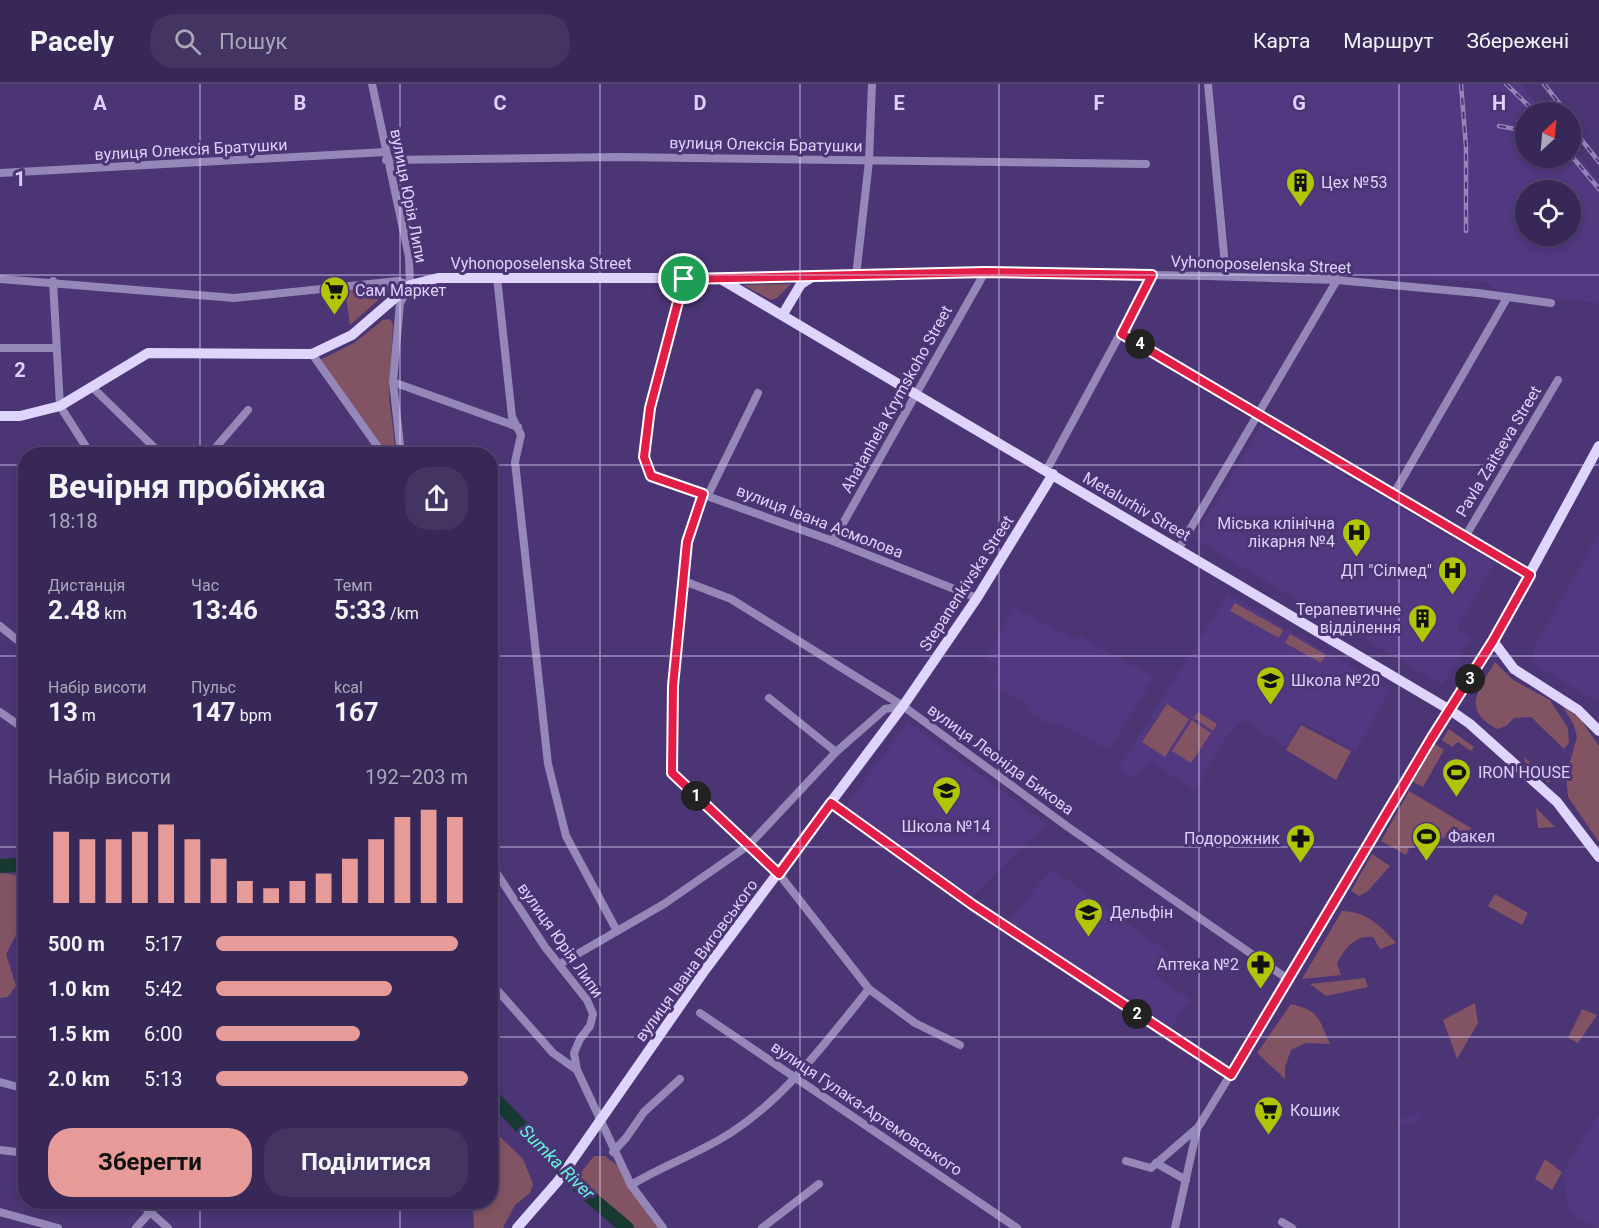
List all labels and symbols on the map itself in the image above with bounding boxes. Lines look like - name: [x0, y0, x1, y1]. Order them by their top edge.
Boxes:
- text: A: [93, 91, 107, 115]
- text: B: [294, 91, 306, 115]
- text: C: [493, 91, 507, 115]
- text: D: [694, 91, 707, 115]
- text: E: [893, 91, 905, 115]
- text: F: [1094, 91, 1105, 115]
- text: G: [1292, 91, 1306, 115]
- text: H: [1492, 91, 1506, 115]
- north arrow: [1515, 102, 1581, 168]
- street label: вулиця Юрія Липи: [386, 127, 431, 265]
- street label: вулиця Олексія Братушки: [669, 133, 863, 156]
- street label: вулиця Олексія Братушки: [94, 135, 288, 164]
- building icon: Цех №53: [1284, 166, 1316, 208]
- text: 1: [14, 167, 26, 191]
- place label: Цех №53: [1321, 173, 1388, 192]
- street label: Vyhonoposelenska Street: [1170, 252, 1352, 277]
- pin: [658, 253, 709, 304]
- street label: Vyhonoposelenska Street: [451, 254, 631, 273]
- supermarket icon: Сам Маркет: [318, 274, 350, 316]
- place label: Сам Маркет: [355, 281, 447, 300]
- street label: Ahatanhela Krymskoho Street: [837, 302, 956, 496]
- pin: 4: [1125, 329, 1155, 359]
- text: 2: [14, 358, 26, 382]
- street label: Pavla Zaitseva Street: [1452, 382, 1545, 520]
- street label: Metalurhiv Street: [1080, 468, 1194, 545]
- street label: вулиця Івана Асмолова: [734, 481, 906, 562]
- street label: Stepanenkivska Street: [915, 512, 1017, 655]
- place label: Міська клінічна лікарня №4: [1217, 514, 1335, 551]
- hospital icon: Міська клінічна лікарня №4: [1340, 516, 1372, 558]
- hospital icon: ДП "Сілмед": [1437, 554, 1469, 596]
- place label: ДП "Сілмед": [1341, 561, 1432, 580]
- place label: Терапевтичне відділення: [1296, 600, 1401, 637]
- building icon: Терапевтичне відділення: [1406, 602, 1438, 644]
- school or university icon: Школа №20: [1254, 664, 1286, 706]
- pin: 3: [1455, 664, 1485, 694]
- place label: Школа №20: [1291, 671, 1380, 690]
- street label: вулиця Леоніда Бикова: [924, 700, 1078, 819]
- sports icon: IRON HOUSE: [1441, 756, 1473, 798]
- place label: IRON HOUSE: [1478, 763, 1570, 782]
- school or university icon: Школа №14: [930, 774, 962, 816]
- pin: 1: [681, 781, 711, 811]
- place label: Школа №14: [902, 817, 990, 836]
- sports icon: Факел: [1411, 820, 1443, 862]
- pharmacy icon: Подорожник: [1285, 822, 1317, 864]
- place label: Факел: [1448, 827, 1495, 846]
- place label: Подорожник: [1184, 829, 1280, 848]
- street label: вулиця Івана Виговського: [631, 876, 762, 1045]
- street label: вулиця Юрія Липи: [514, 879, 607, 1001]
- school or university icon: Дельфін: [1073, 896, 1105, 938]
- place label: Дельфін: [1110, 903, 1173, 922]
- pharmacy icon: Аптека №2: [1244, 948, 1276, 990]
- place label: Аптека №2: [1157, 955, 1239, 974]
- pin: 2: [1122, 999, 1152, 1029]
- street label: вулиця Гулака-Артемовського: [767, 1037, 966, 1180]
- supermarket icon: Кошик: [1253, 1094, 1285, 1136]
- place label: Кошик: [1290, 1101, 1340, 1120]
- water label: Sumka River: [516, 1120, 600, 1204]

